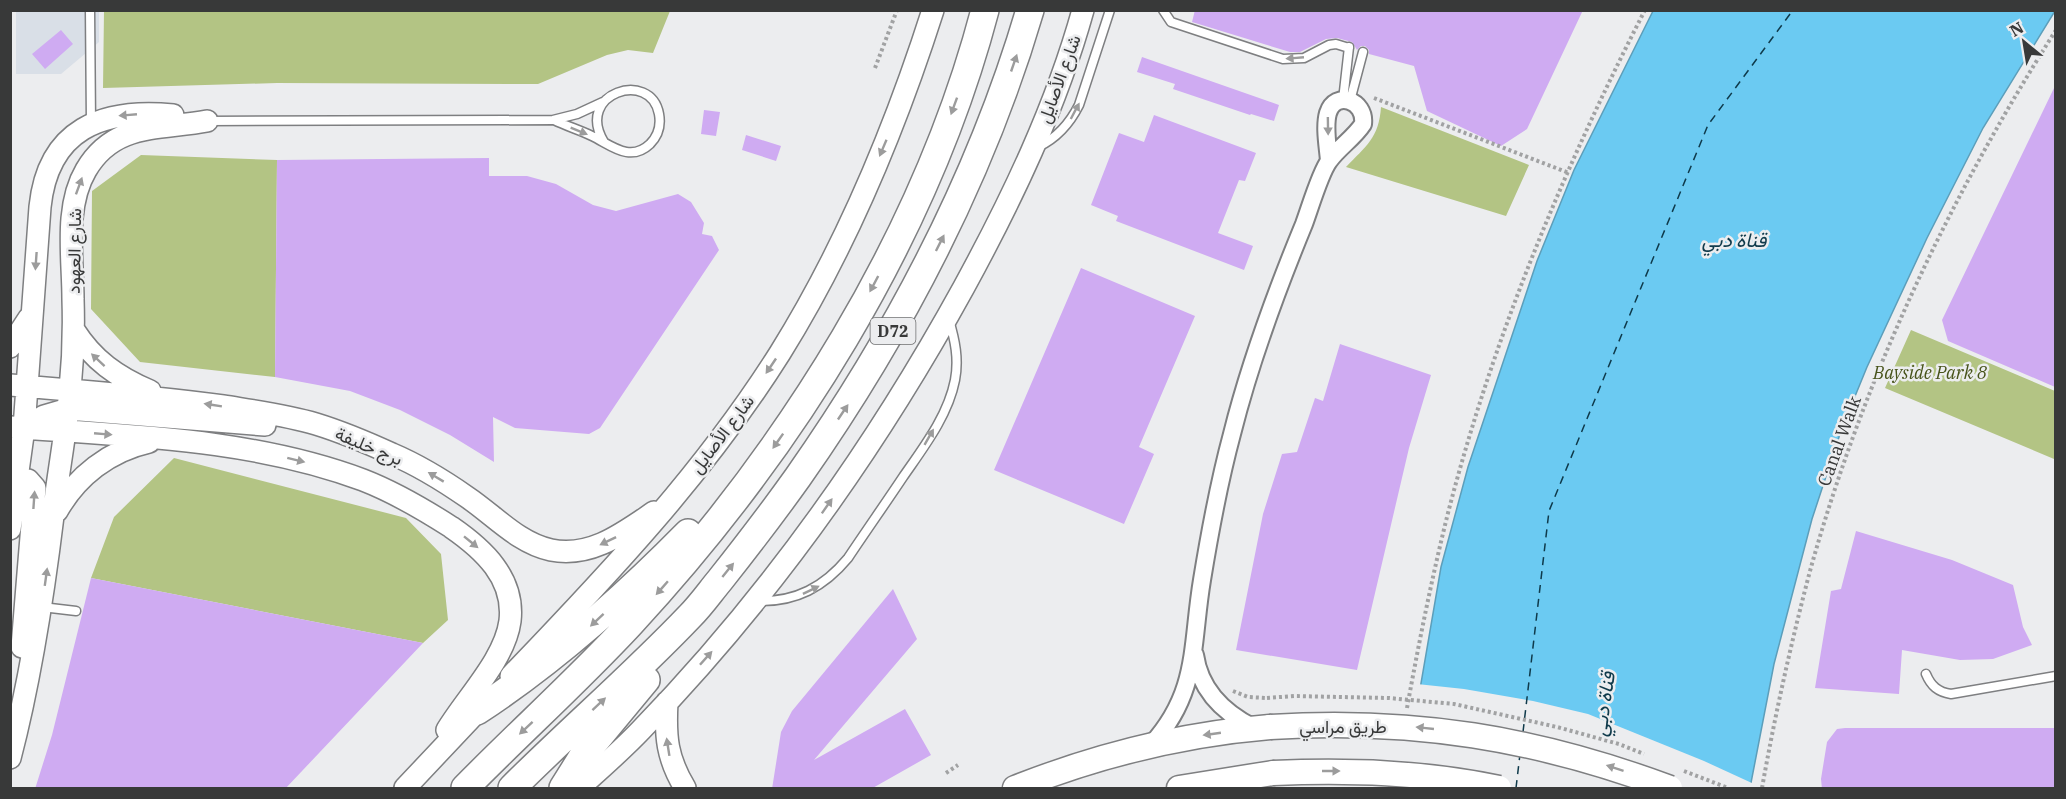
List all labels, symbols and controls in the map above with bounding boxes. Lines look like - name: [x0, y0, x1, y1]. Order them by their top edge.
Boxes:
- north arrow: [1994, 12, 2054, 72]
- text: N: [2006, 17, 2027, 41]
- street label: شارع الأصايل: [1032, 31, 1087, 127]
- one-way arrow: [1285, 53, 1304, 63]
- one-way arrow: [1009, 54, 1019, 72]
- one-way arrow: [949, 97, 958, 115]
- one-way arrow: [1070, 103, 1080, 120]
- one-way arrow: [119, 110, 138, 120]
- one-way arrow: [1323, 117, 1332, 136]
- one-way arrow: [570, 126, 588, 136]
- one-way arrow: [877, 139, 887, 157]
- one-way arrow: [75, 177, 85, 195]
- street label: شارع العهود: [62, 208, 87, 294]
- water label: قناة دبي: [1702, 226, 1768, 257]
- one-way arrow: [935, 234, 944, 251]
- one-way arrow: [31, 252, 41, 271]
- one-way arrow: [869, 275, 879, 292]
- road number: D72: [870, 318, 916, 344]
- one-way arrow: [92, 354, 106, 368]
- one-way arrow: [766, 358, 777, 374]
- park label: Bayside Park 8: [1872, 361, 1987, 384]
- street label: شارع الأصايل: [685, 390, 760, 479]
- street label: Canal Walk: [1812, 392, 1866, 489]
- one-way arrow: [203, 400, 222, 409]
- one-way arrow: [837, 404, 848, 420]
- street label: برج خليفة: [331, 422, 406, 471]
- one-way arrow: [94, 429, 113, 438]
- one-way arrow: [924, 429, 934, 446]
- one-way arrow: [773, 433, 785, 448]
- one-way arrow: [287, 456, 305, 466]
- one-way arrow: [428, 472, 444, 483]
- one-way arrow: [29, 490, 39, 509]
- one-way arrow: [821, 498, 833, 514]
- one-way arrow: [463, 536, 479, 549]
- one-way arrow: [599, 537, 616, 546]
- one-way arrow: [722, 562, 735, 578]
- one-way arrow: [41, 568, 50, 587]
- one-way arrow: [656, 580, 669, 595]
- one-way arrow: [803, 585, 820, 595]
- one-way arrow: [590, 613, 604, 627]
- one-way arrow: [699, 651, 713, 666]
- water label: قناة دبي: [1585, 668, 1625, 739]
- one-way arrow: [591, 698, 606, 711]
- street label: طريق مراسي: [1299, 715, 1387, 742]
- one-way arrow: [519, 721, 534, 735]
- one-way arrow: [1416, 723, 1435, 733]
- one-way arrow: [1202, 730, 1221, 739]
- one-way arrow: [663, 737, 672, 756]
- one-way arrow: [1606, 763, 1624, 773]
- one-way arrow: [1322, 766, 1341, 776]

